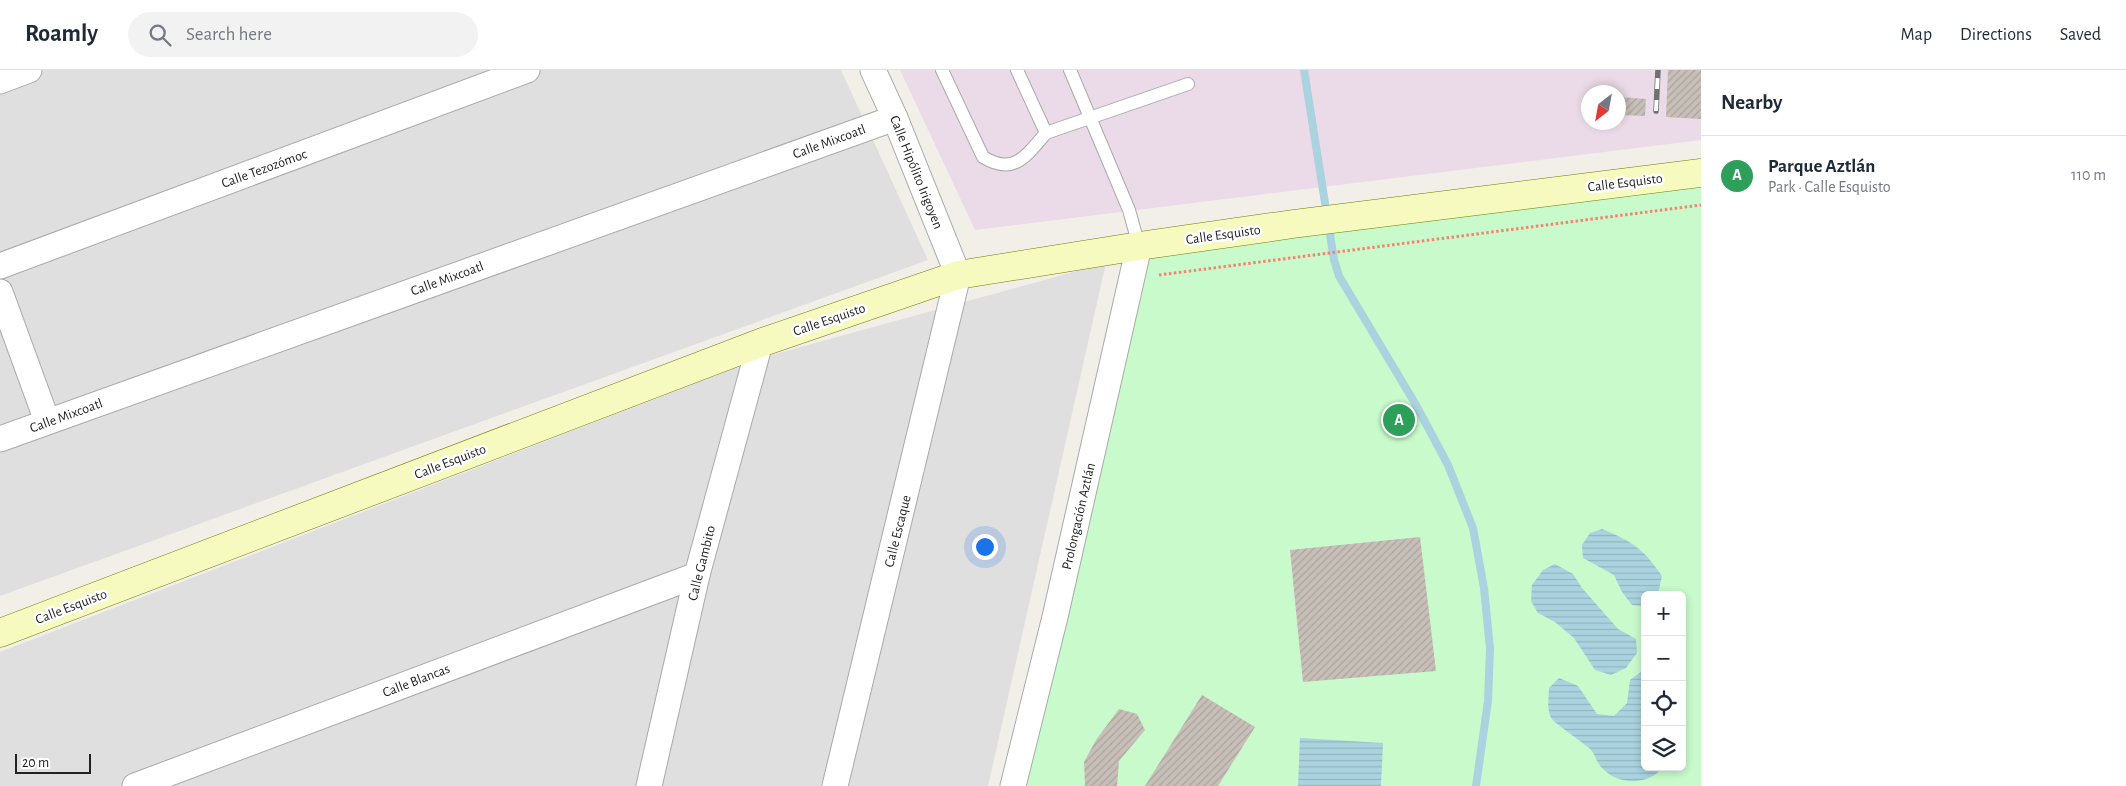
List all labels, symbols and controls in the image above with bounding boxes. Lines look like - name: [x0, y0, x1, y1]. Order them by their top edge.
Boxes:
- search box: [128, 12, 478, 57]
- icon: search: [146, 21, 174, 49]
- text: Roamly: [25, 22, 98, 46]
- text: Search here: [186, 25, 272, 44]
- text: Map: [1901, 26, 1932, 44]
- text: Directions: [1960, 26, 2032, 44]
- text: Saved: [2060, 26, 2101, 44]
- north arrow: [1581, 85, 1626, 130]
- text: Nearby: [1721, 92, 1782, 113]
- street label: Calle Hipólito Irigoyen: [887, 114, 945, 231]
- street label: Calle Mixcoatl: [791, 122, 868, 162]
- street label: Calle Tezozómoc: [220, 147, 310, 191]
- text: Parque Aztlán: [1768, 157, 1875, 176]
- text: A: [1732, 167, 1742, 183]
- text: 110 m: [2071, 167, 2106, 183]
- street label: Calle Esquisto: [1587, 171, 1663, 195]
- text: Park · Calle Esquisto: [1768, 179, 1891, 195]
- street label: Calle Esquisto: [1185, 223, 1262, 247]
- street label: Calle Mixcoatl: [409, 259, 486, 299]
- street label: Calle Esquisto: [791, 301, 867, 339]
- street label: Calle Mixcoatl: [28, 396, 105, 436]
- pin: A: [1383, 401, 1415, 439]
- street label: Calle Esquisto: [413, 442, 488, 482]
- street label: Prolongación Aztlán: [1060, 461, 1098, 571]
- street label: Calle Escaque: [882, 494, 914, 569]
- street label: Calle Gambito: [686, 524, 718, 602]
- your location: [972, 534, 998, 560]
- street label: Calle Esquisto: [34, 587, 109, 627]
- map controls: [1641, 591, 1686, 771]
- button: +: [1641, 591, 1686, 636]
- button: −: [1641, 636, 1686, 681]
- street label: Calle Blancas: [381, 662, 452, 700]
- button: locate: [1641, 681, 1686, 726]
- button: layers: [1641, 726, 1686, 771]
- scale bar: [15, 751, 91, 774]
- text: 20 m: [22, 756, 49, 770]

